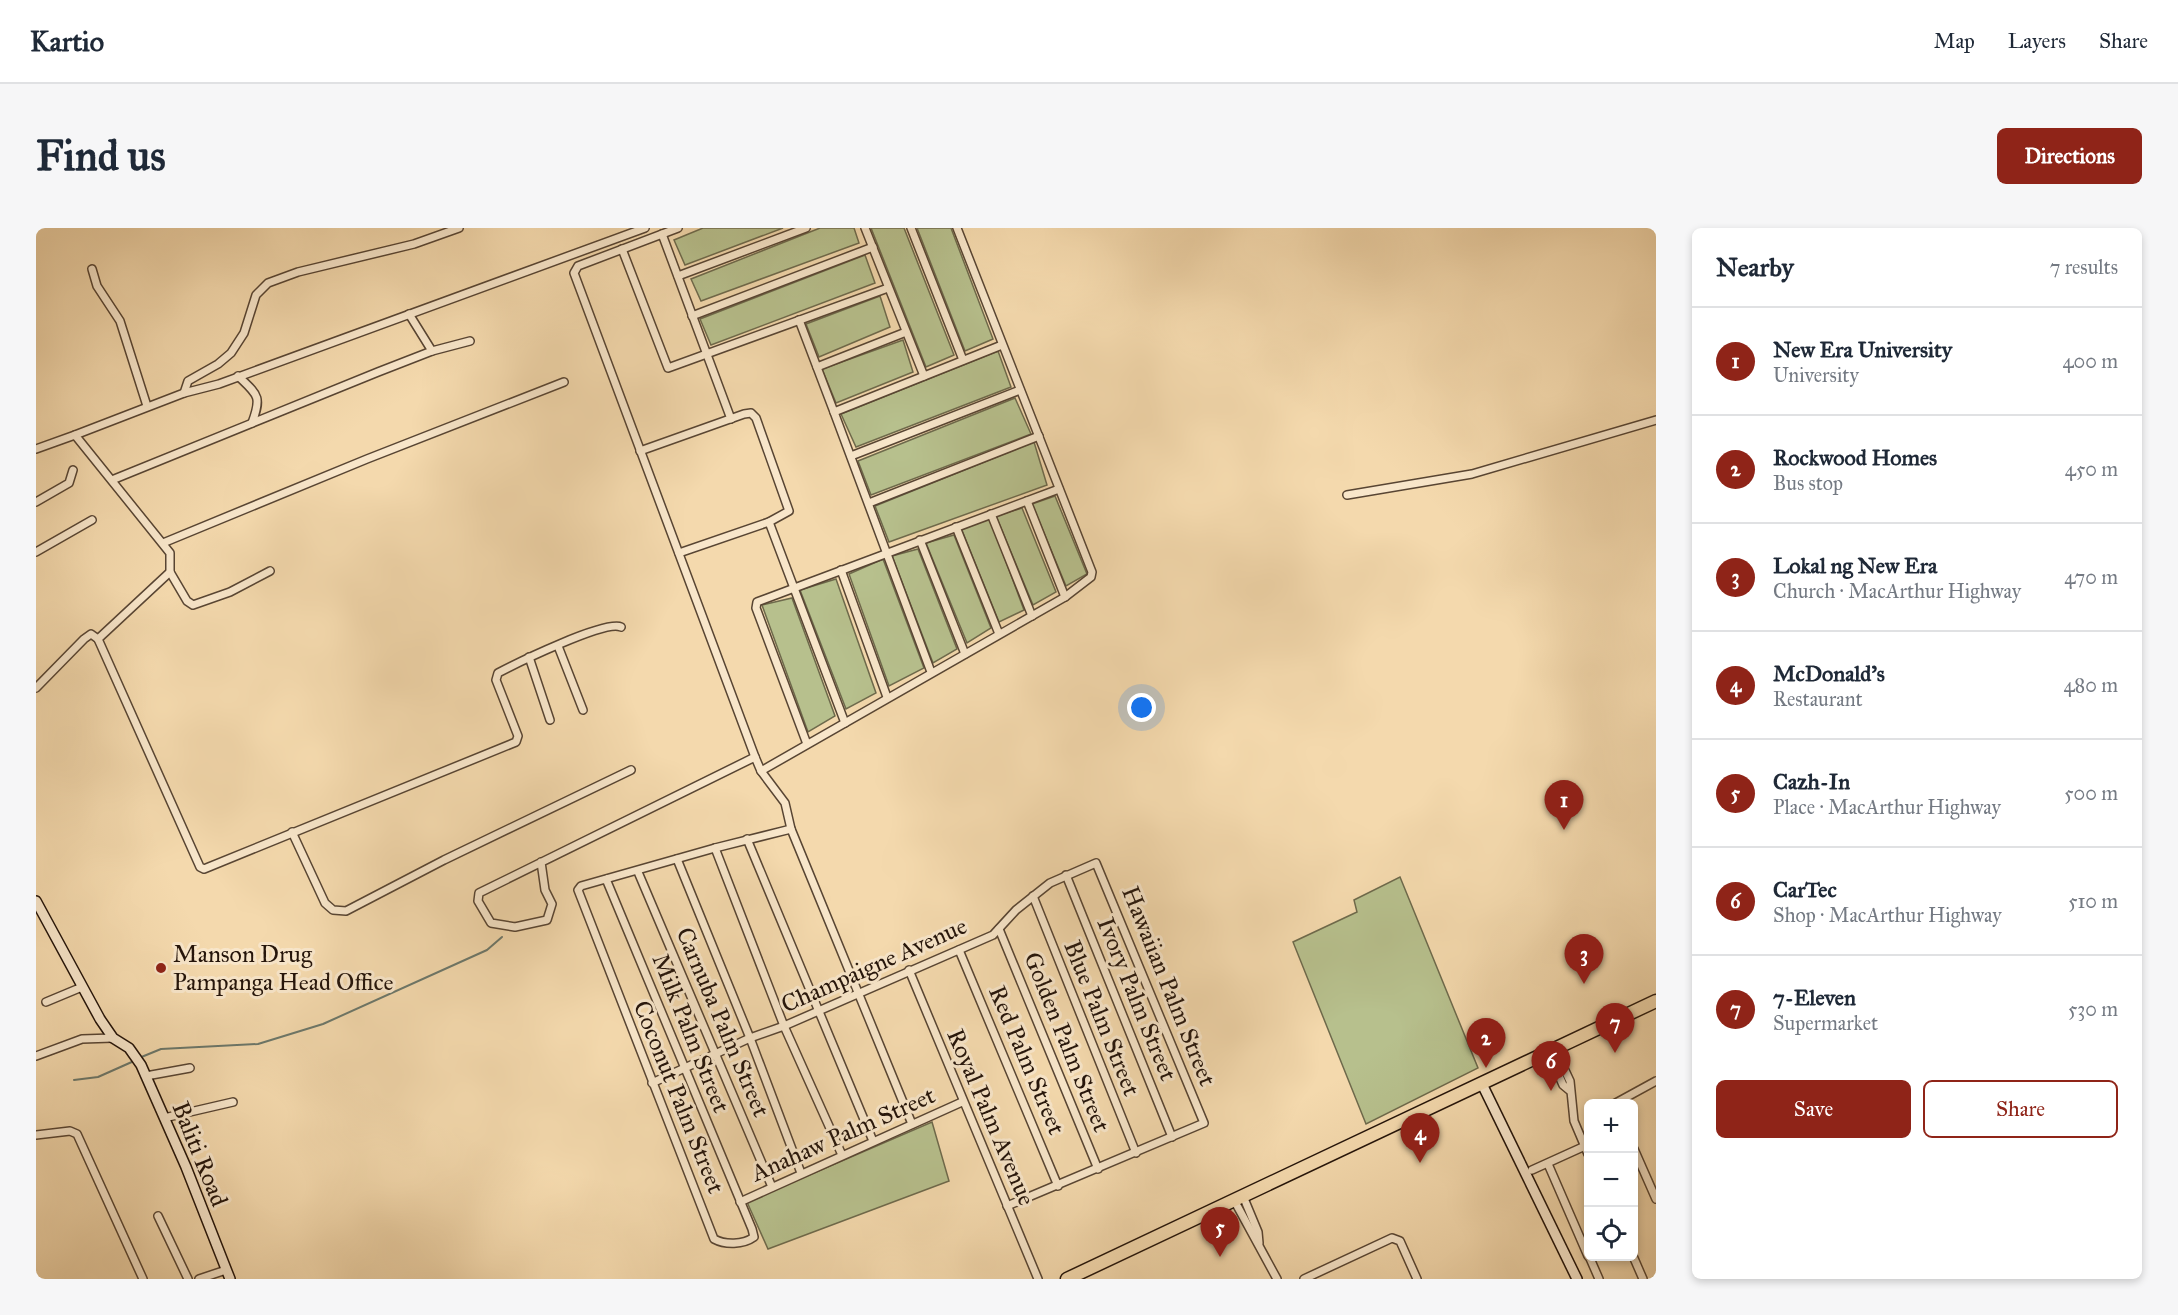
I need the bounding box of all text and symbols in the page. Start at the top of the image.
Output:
text: Kartio [30,24,104,59]
text: Map [1934,28,1975,54]
text: Layers [2008,28,2066,54]
text: Share [2099,28,2148,54]
button: Directions [1997,128,2142,184]
text: Find us [36,130,166,182]
text: Nearby [1716,251,1794,283]
text: 7 results [2050,255,2118,279]
text: New Era University [1773,336,1952,363]
text: 1 [1732,349,1739,373]
text: 400 m [2062,349,2118,373]
text: University [1773,363,1859,387]
text: Rockwood Homes [1773,444,1937,471]
text: 2 [1731,457,1740,481]
text: 450 m [2065,457,2118,481]
text: Bus stop [1773,471,1843,495]
text: Lokal ng New Era [1773,552,1937,579]
text: 3 [1732,565,1740,589]
text: 470 m [2064,565,2118,589]
text: Church · MacArthur Highway [1773,579,2021,603]
text: McDonald's [1773,660,1885,687]
text: 4 [1730,673,1741,697]
text: 480 m [2063,673,2118,697]
text: Restaurant [1773,687,1863,711]
your location [1127,693,1156,722]
text: Cazh-In [1773,768,1850,795]
pin: 1 [1544,780,1583,830]
text: 5 [1731,781,1740,805]
text: 500 m [2064,781,2118,805]
text: Place · MacArthur Highway [1773,795,2001,819]
text: CarTec [1773,876,1837,903]
street label: Hawaiian Palm Street [1115,882,1223,1091]
text: 6 [1730,889,1741,913]
text: 510 m [2068,889,2118,913]
text: Shop · MacArthur Highway [1773,903,2002,927]
street label: Champaigne Avenue [776,911,972,1019]
street label: Ivory Palm Street [1091,913,1184,1086]
street label: Carnuba Palm Street [670,923,777,1122]
pin: 3 [1564,934,1604,984]
street label: Blue Palm Street [1057,936,1147,1101]
place label: Manson Drug Pampanga Head Office [173,939,394,997]
street label: Golden Palm Street [1017,948,1117,1137]
street label: Milk Palm Street [645,949,737,1117]
marker: Manson Drug Pampanga Head Office [154,961,168,975]
street label: Red Palm Street [982,981,1072,1139]
text: 7-Eleven [1773,984,1856,1011]
street label: Coconut Palm Street [627,996,732,1198]
text: 7 [1730,997,1741,1021]
text: 530 m [2068,997,2118,1021]
pin: 7 [1596,1004,1634,1053]
text: Supermarket [1773,1011,1878,1035]
pin: 2 [1466,1018,1506,1068]
street label: Royal Palm Avenue [940,1024,1042,1210]
pin: 6 [1532,1042,1570,1091]
street label: Anahaw Palm Street [745,1080,940,1188]
button: Save [1716,1080,1911,1138]
button: Share [1923,1080,2118,1138]
street label: Baliti Road [165,1097,235,1211]
map controls [1584,1099,1638,1261]
button: + [1584,1099,1638,1153]
pin: 4 [1400,1114,1440,1163]
button: − [1584,1153,1638,1207]
button: locate [1584,1207,1638,1261]
pin: 5 [1200,1208,1240,1257]

